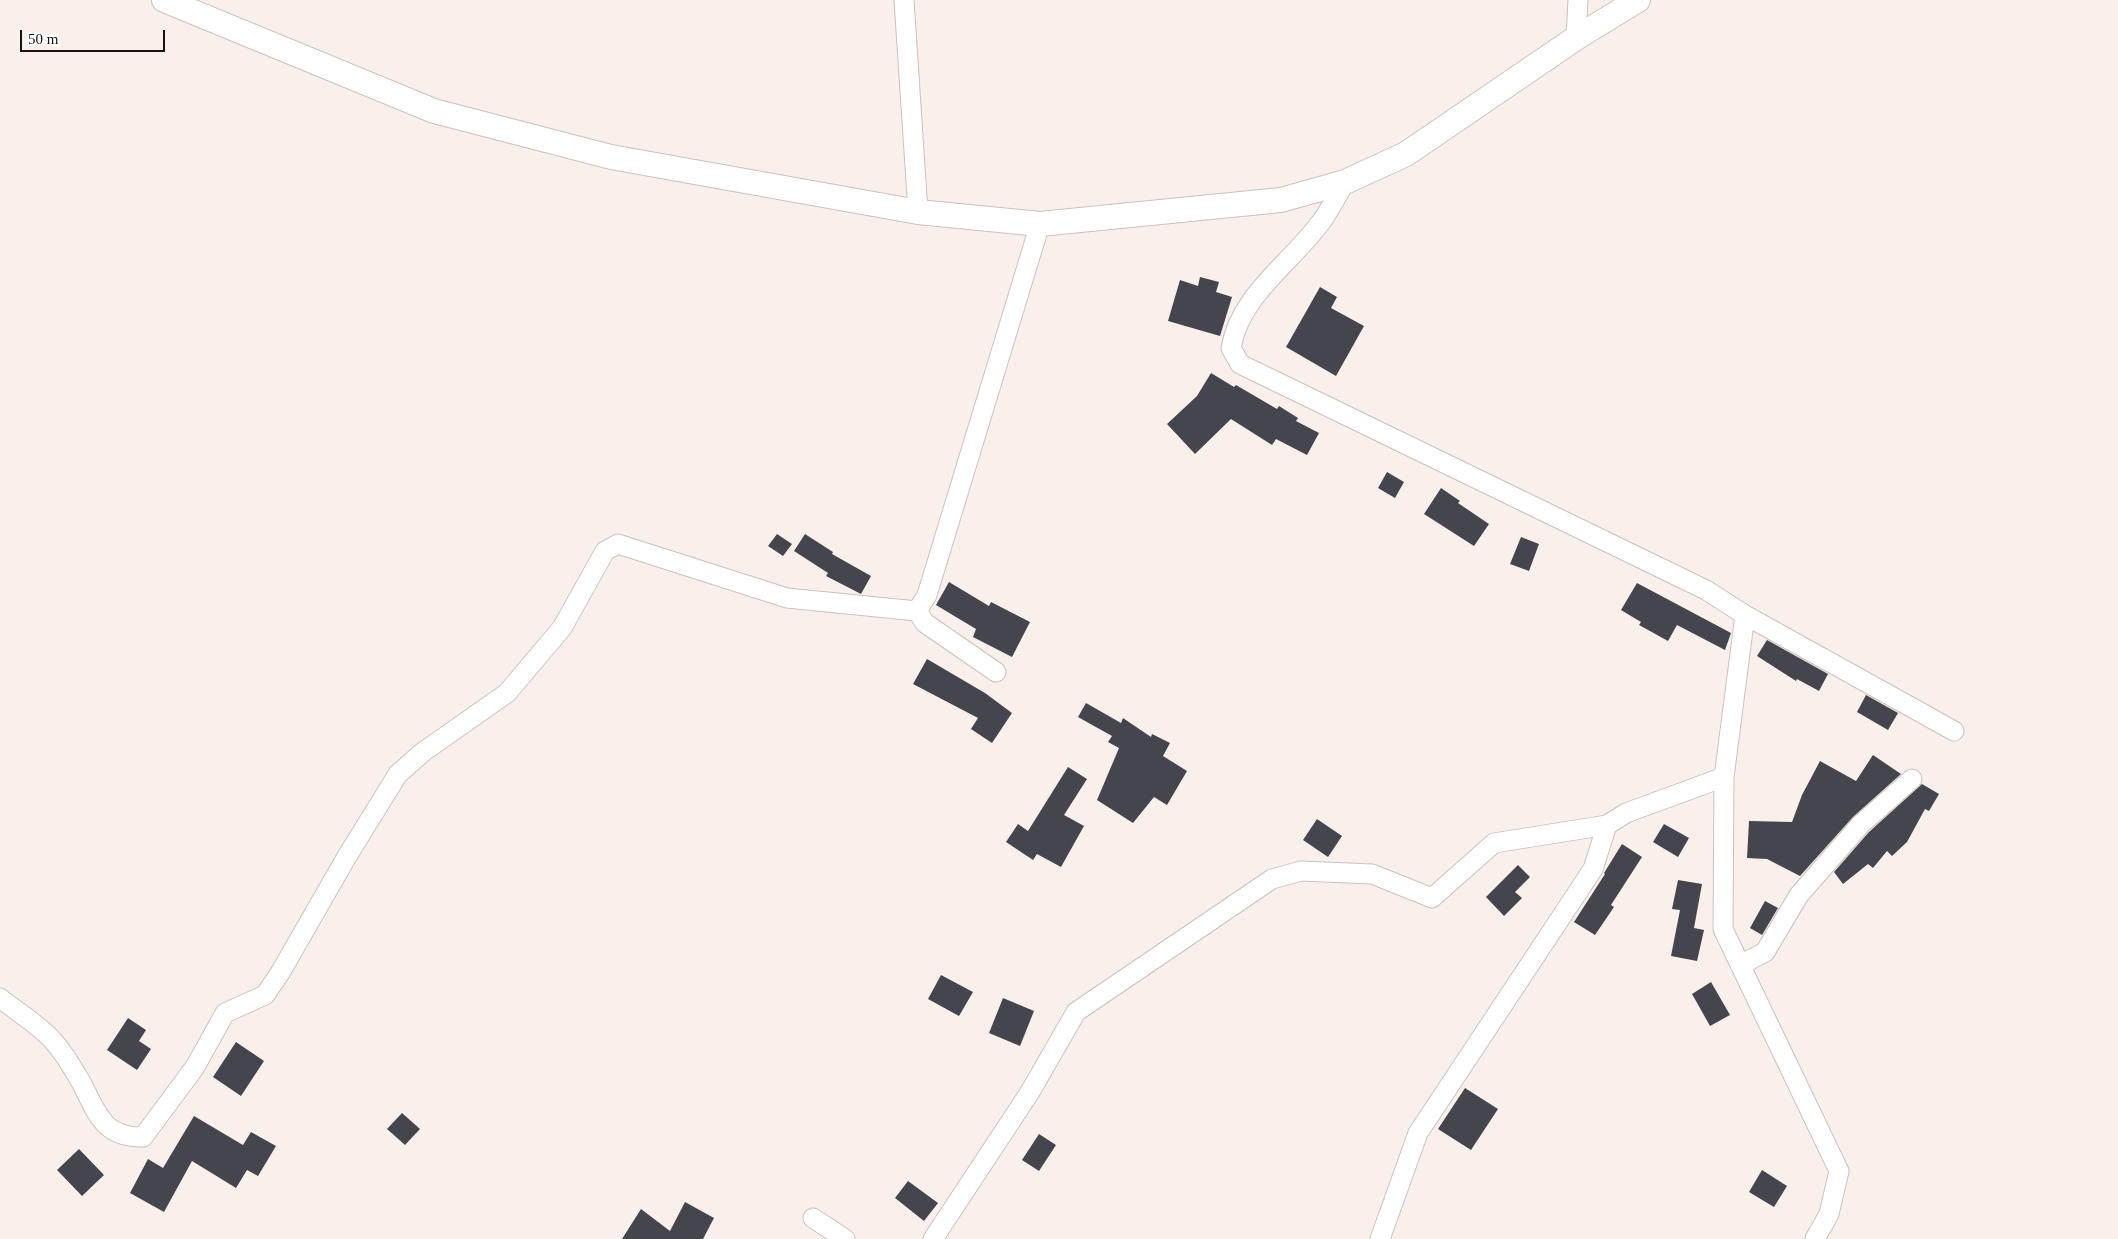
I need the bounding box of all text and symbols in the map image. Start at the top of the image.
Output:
scale bar [22,20,168,52]
text: 50 m [28,31,58,47]

